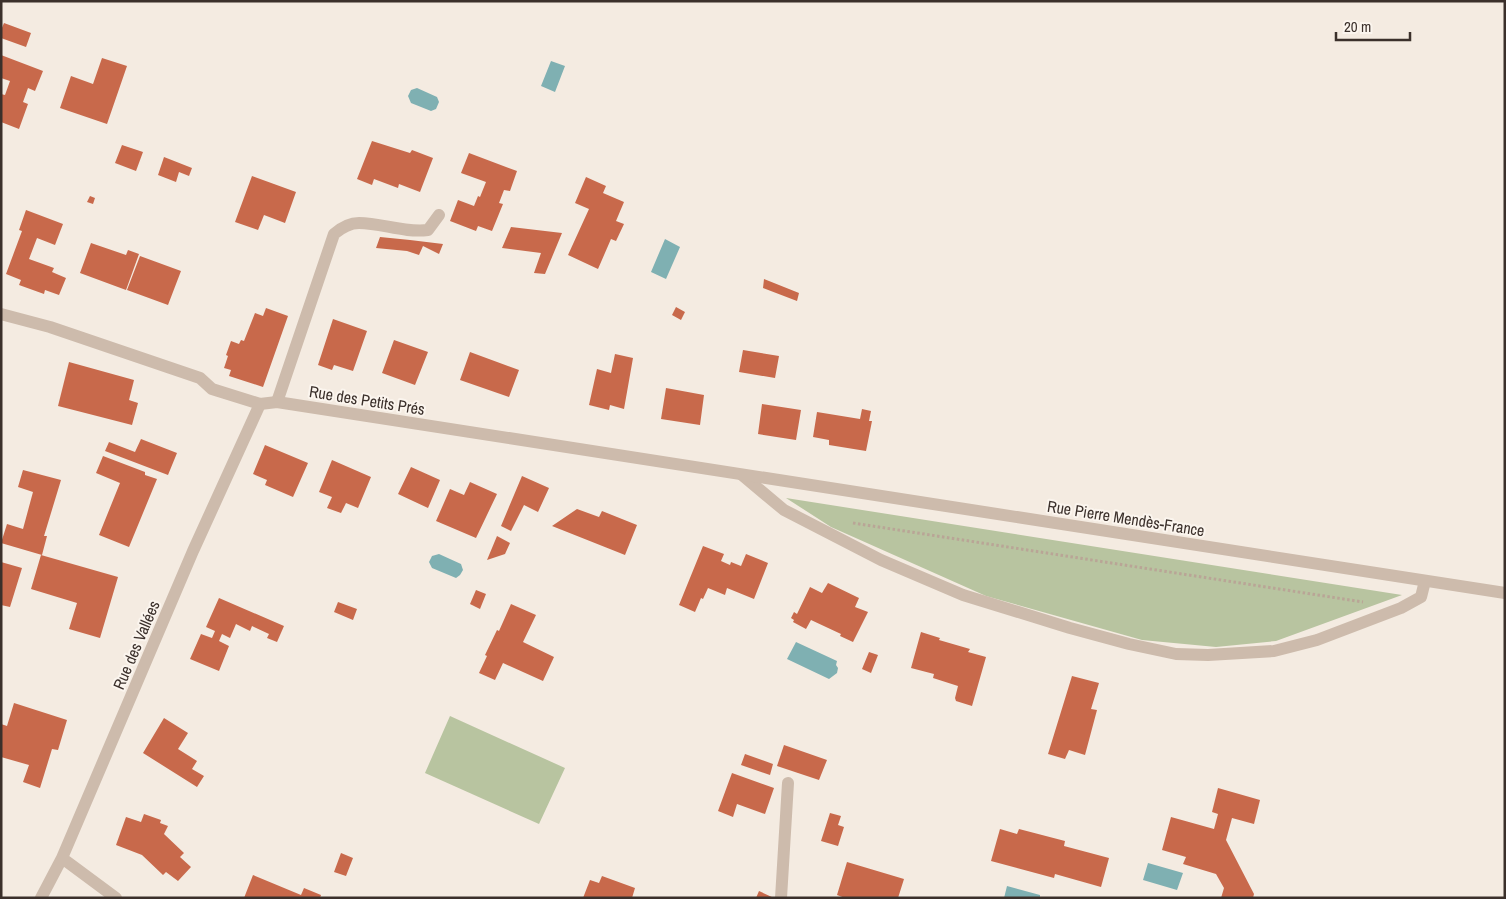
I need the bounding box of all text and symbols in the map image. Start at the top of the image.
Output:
scale bar [1336,10,1410,42]
text: 20 m [1344,16,1371,37]
street label: Rue des Petits Prés [308,380,426,420]
street label: Rue Pierre Mendès-France [1046,495,1206,541]
street label: Rue des Vallées [107,597,165,693]

